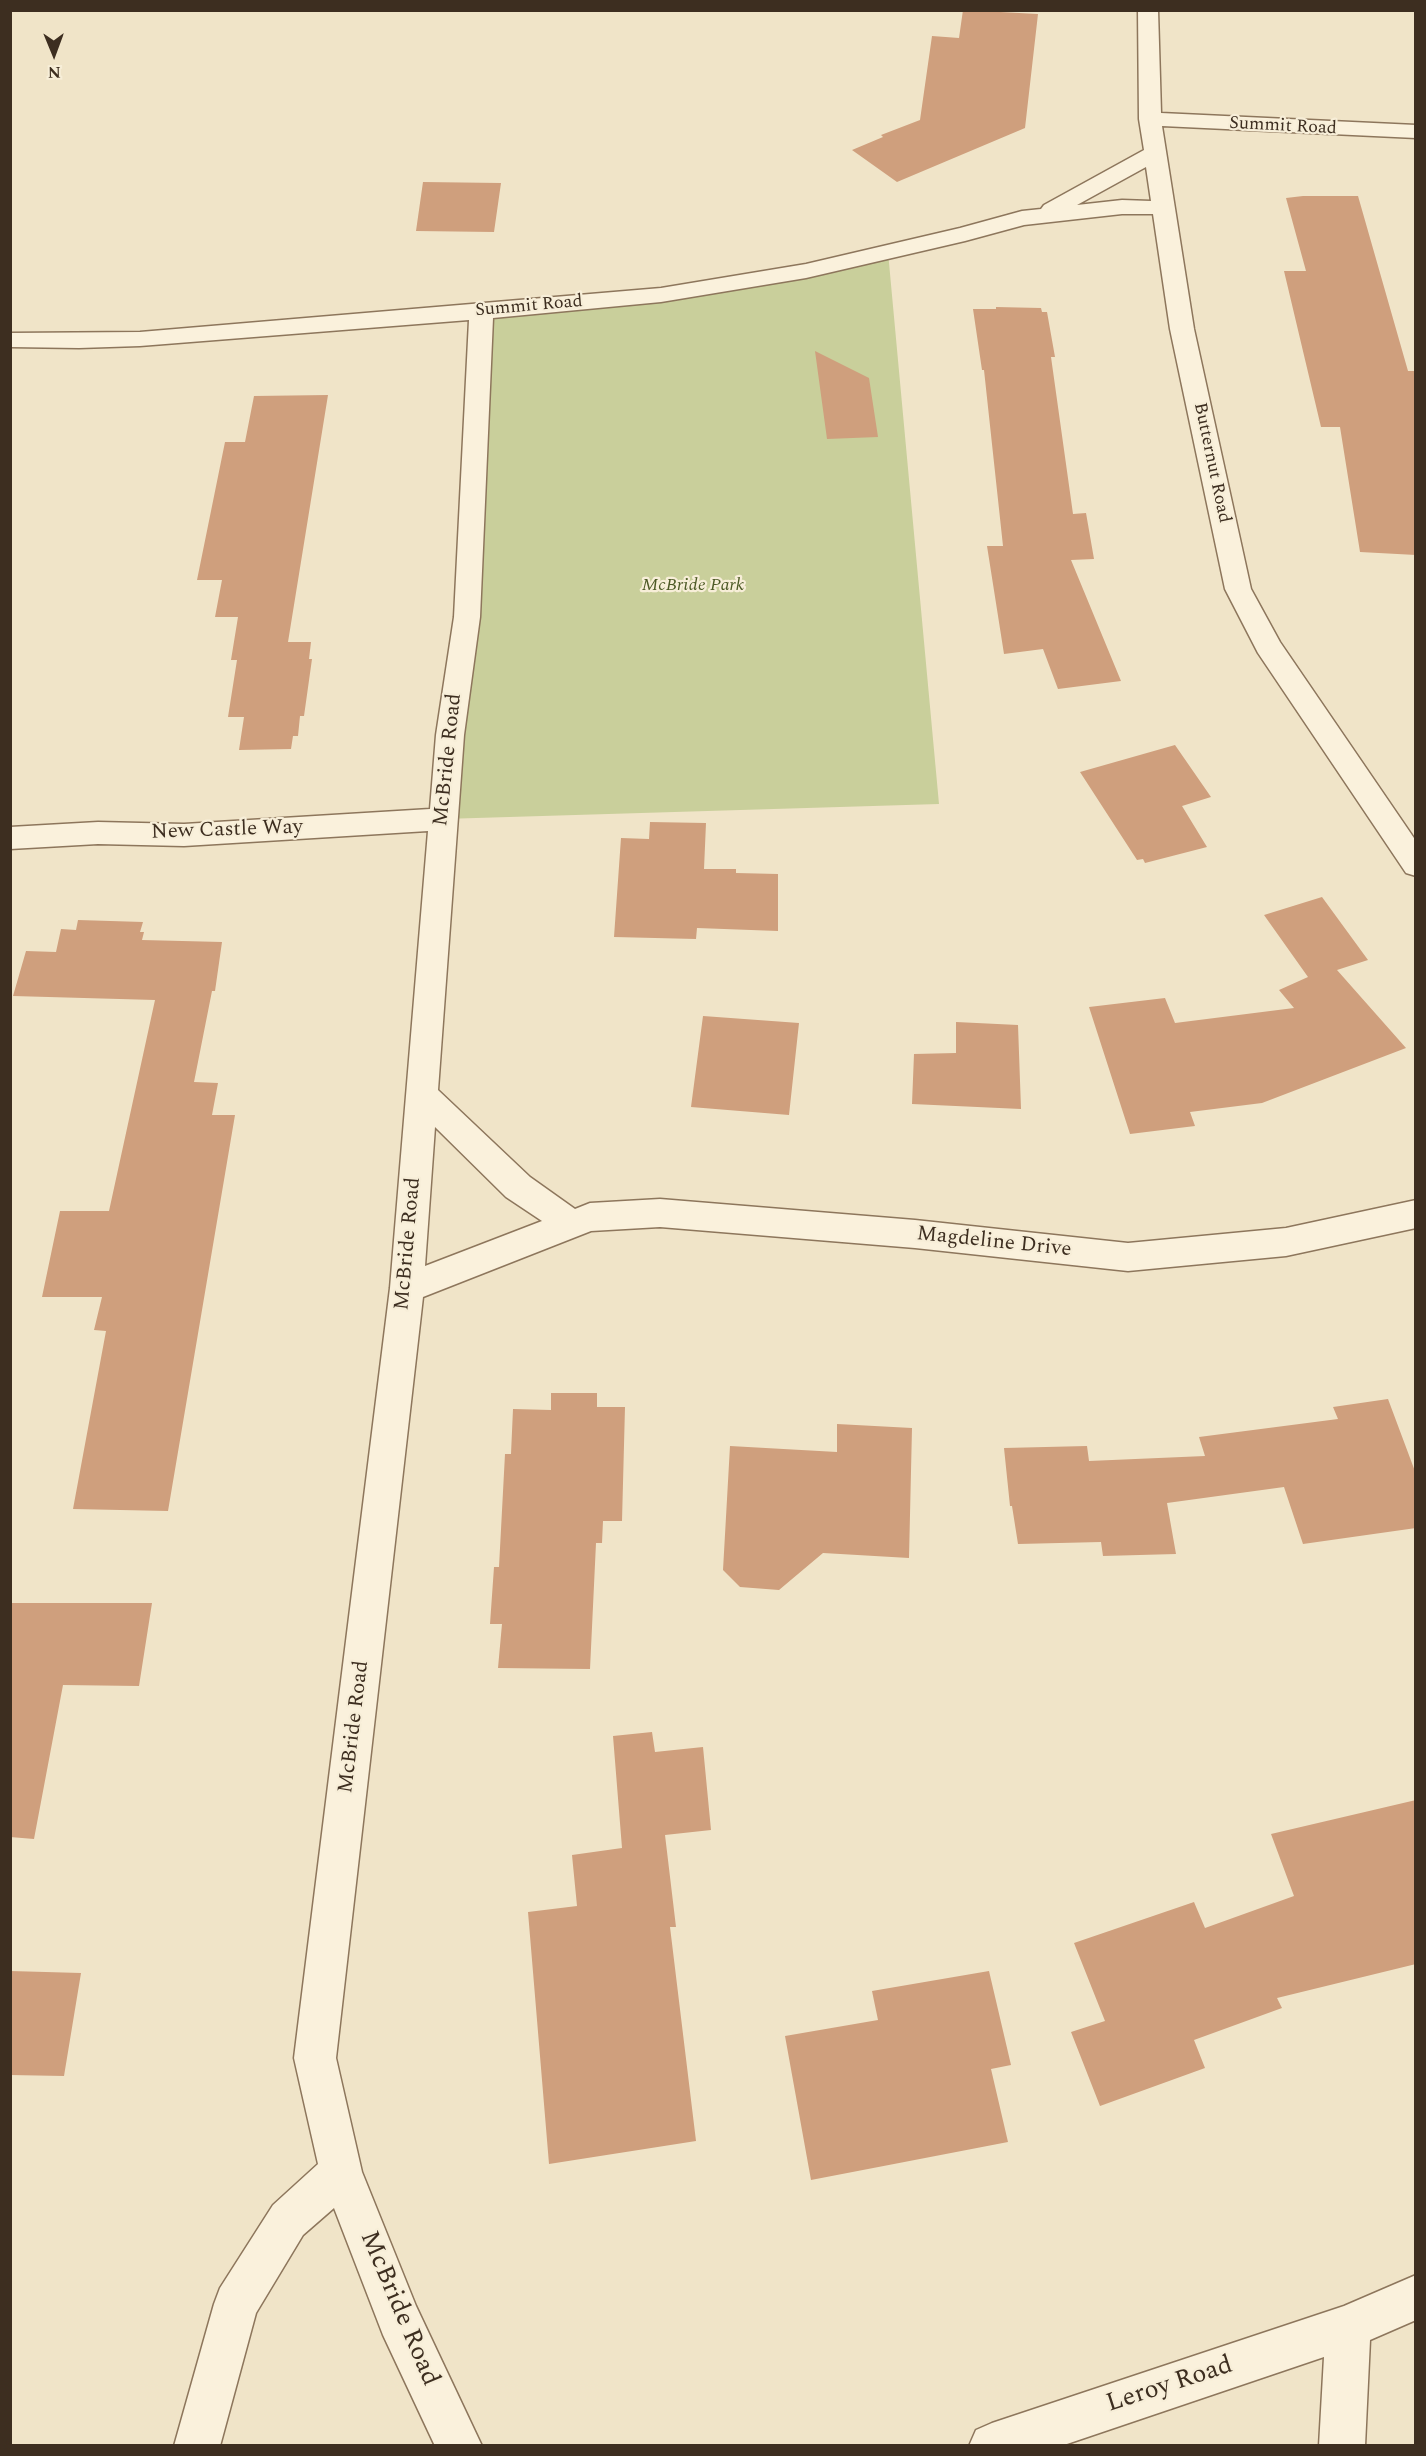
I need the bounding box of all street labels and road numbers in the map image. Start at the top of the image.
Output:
street label: Summit Road [1229,113,1337,141]
street label: Summit Road [474,292,584,322]
street label: Butternut Road [1188,401,1234,525]
street label: McBride Road [429,692,469,828]
street label: New Castle Way [151,816,303,846]
street label: McBride Road [391,1176,427,1312]
street label: Magdeline Drive [915,1222,1073,1264]
street label: McBride Road [334,1659,376,1795]
street label: McBride Road [351,2227,445,2391]
street label: Leroy Road [1103,2351,1237,2421]

